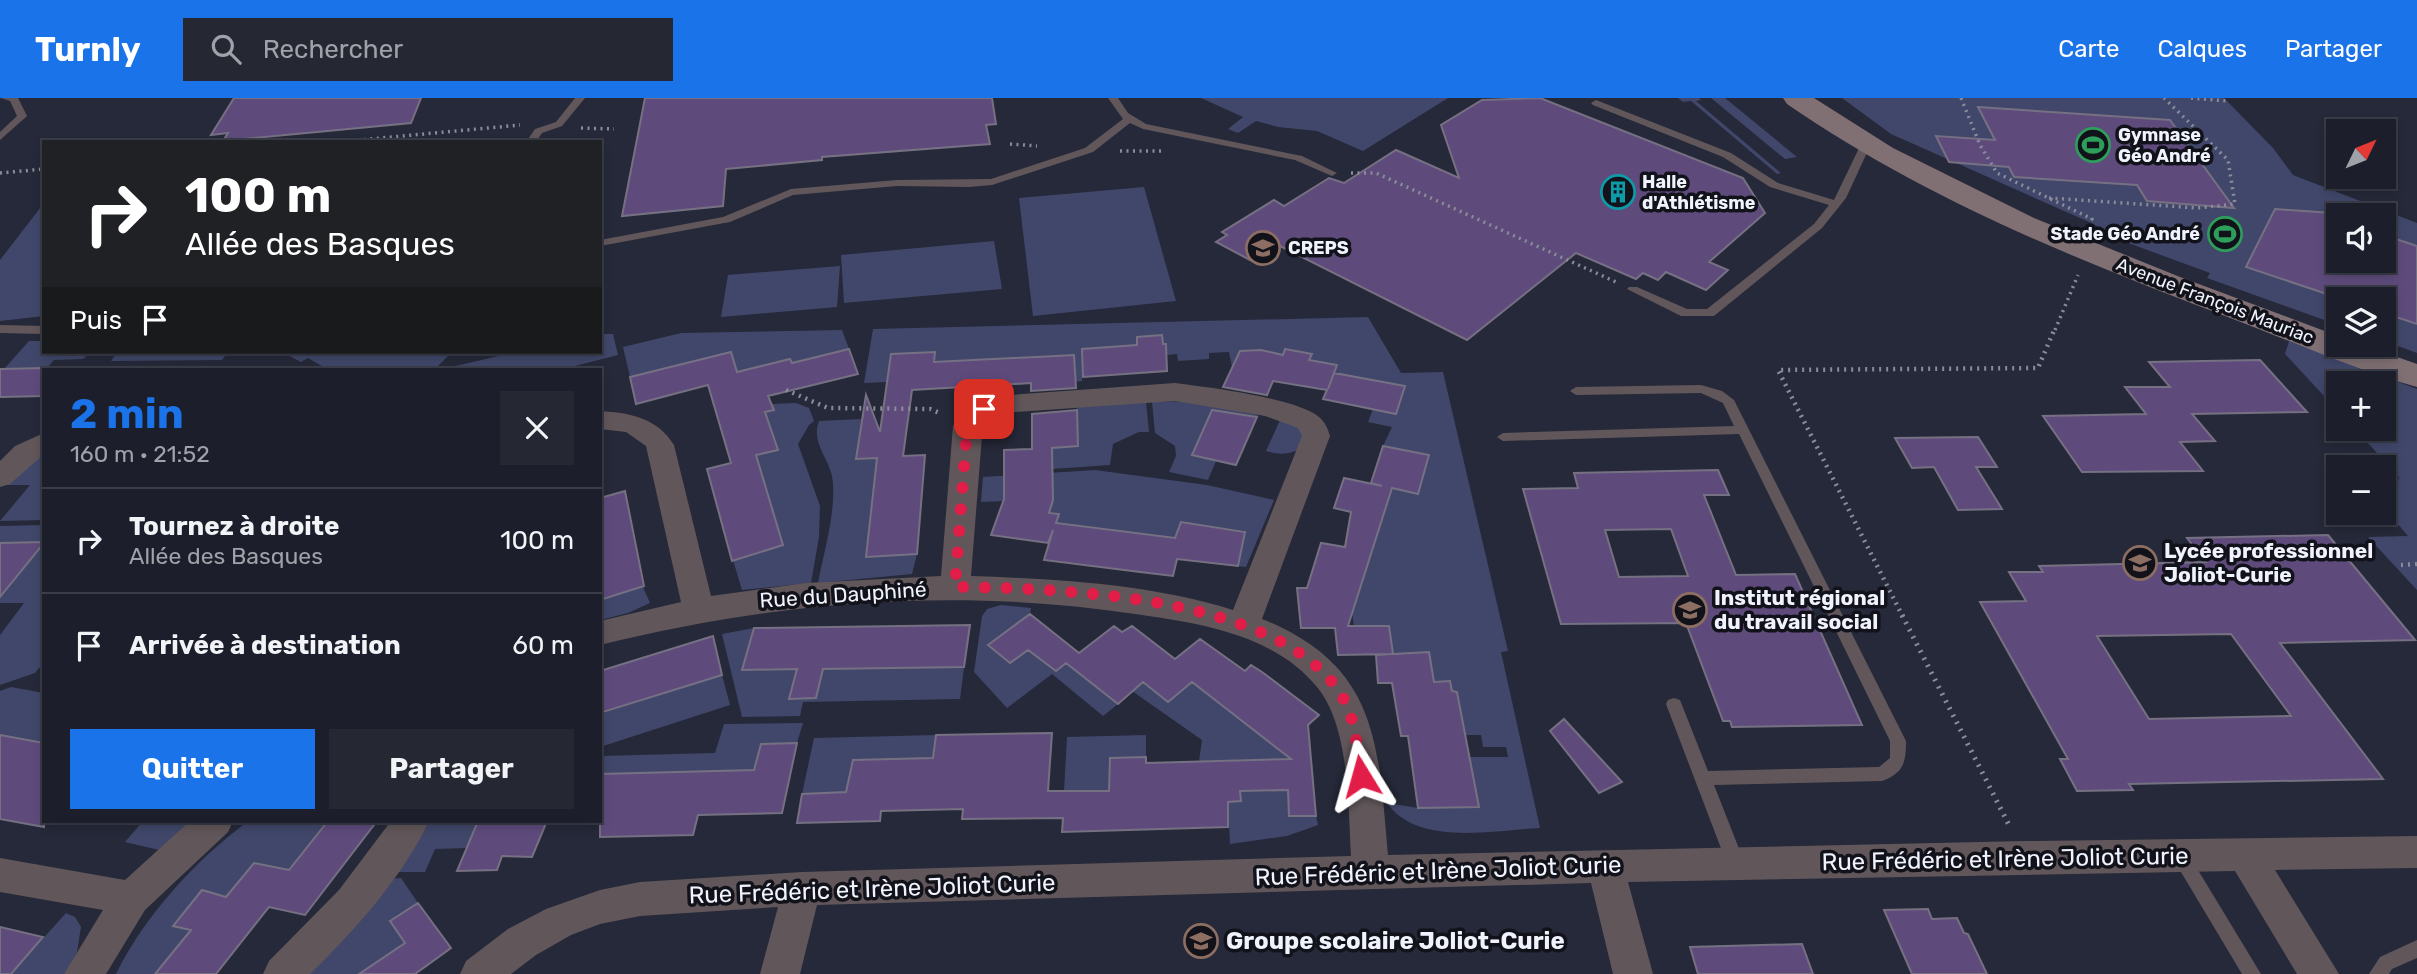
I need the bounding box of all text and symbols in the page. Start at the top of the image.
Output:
search box [183,18,673,81]
text: Turnly [35,30,141,69]
icon: search [207,30,245,68]
text: Rechercher [263,34,403,65]
text: Carte [2058,35,2119,63]
text: Calques [2157,35,2247,63]
text: Partager [2285,35,2382,63]
north arrow [2326,119,2396,189]
map controls [2326,119,2396,525]
place label: Gymnase Géo André [2118,124,2211,167]
sports icon: Gymnase Géo André [2074,126,2112,164]
text: 100 m [185,166,331,224]
icon: right [70,168,161,259]
place label: Halle d'Athlétisme [1642,171,1756,214]
building icon: Halle d'Athlétisme [1599,173,1637,211]
button: sound [2326,203,2396,273]
sports icon: Stade Géo André [2206,215,2244,253]
place label: Stade Géo André [2051,223,2200,245]
text: Allée des Basques [185,225,455,263]
school or university icon: CREPS [1244,229,1282,267]
place label: CREPS [1288,237,1349,259]
street label: Avenue François Mauriac [2113,253,2317,349]
button: layers [2326,287,2396,357]
icon: arrive [136,301,174,339]
text: Puis [70,305,122,336]
button: + [2326,371,2396,441]
pin [954,379,1014,439]
text: 2 min [70,389,184,439]
icon: arrive [965,390,1003,428]
button: close [500,391,574,465]
text: 160 m · 21:52 [70,440,210,468]
button: − [2326,455,2396,525]
text: Tournez à droite [129,511,339,542]
icon: right [70,522,108,560]
text: 100 m [500,525,574,556]
place label: Lycée professionnel Joliot-Curie [2164,538,2373,587]
text: Allée des Basques [129,542,323,570]
school or university icon: Lycée professionnel Joliot-Curie [2121,544,2159,582]
street label: Rue du Dauphiné [759,576,927,613]
place label: Institut régional du travail social [1714,585,1885,634]
school or university icon: Institut régional du travail social [1671,591,1709,629]
icon: arrive [70,627,108,665]
text: Arrivée à destination [129,630,401,661]
text: 60 m [512,630,574,661]
button: Quitter [70,729,315,809]
button: Partager [329,729,574,809]
position arrow [1324,739,1398,813]
street label: Rue Frédéric et Irène Joliot Curie [1821,842,2189,876]
street label: Rue Frédéric et Irène Joliot Curie [1254,851,1622,891]
street label: Rue Frédéric et Irène Joliot Curie [688,869,1056,909]
school or university icon: Groupe scolaire Joliot-Curie [1182,922,1220,960]
place label: Groupe scolaire Joliot-Curie [1226,927,1565,955]

